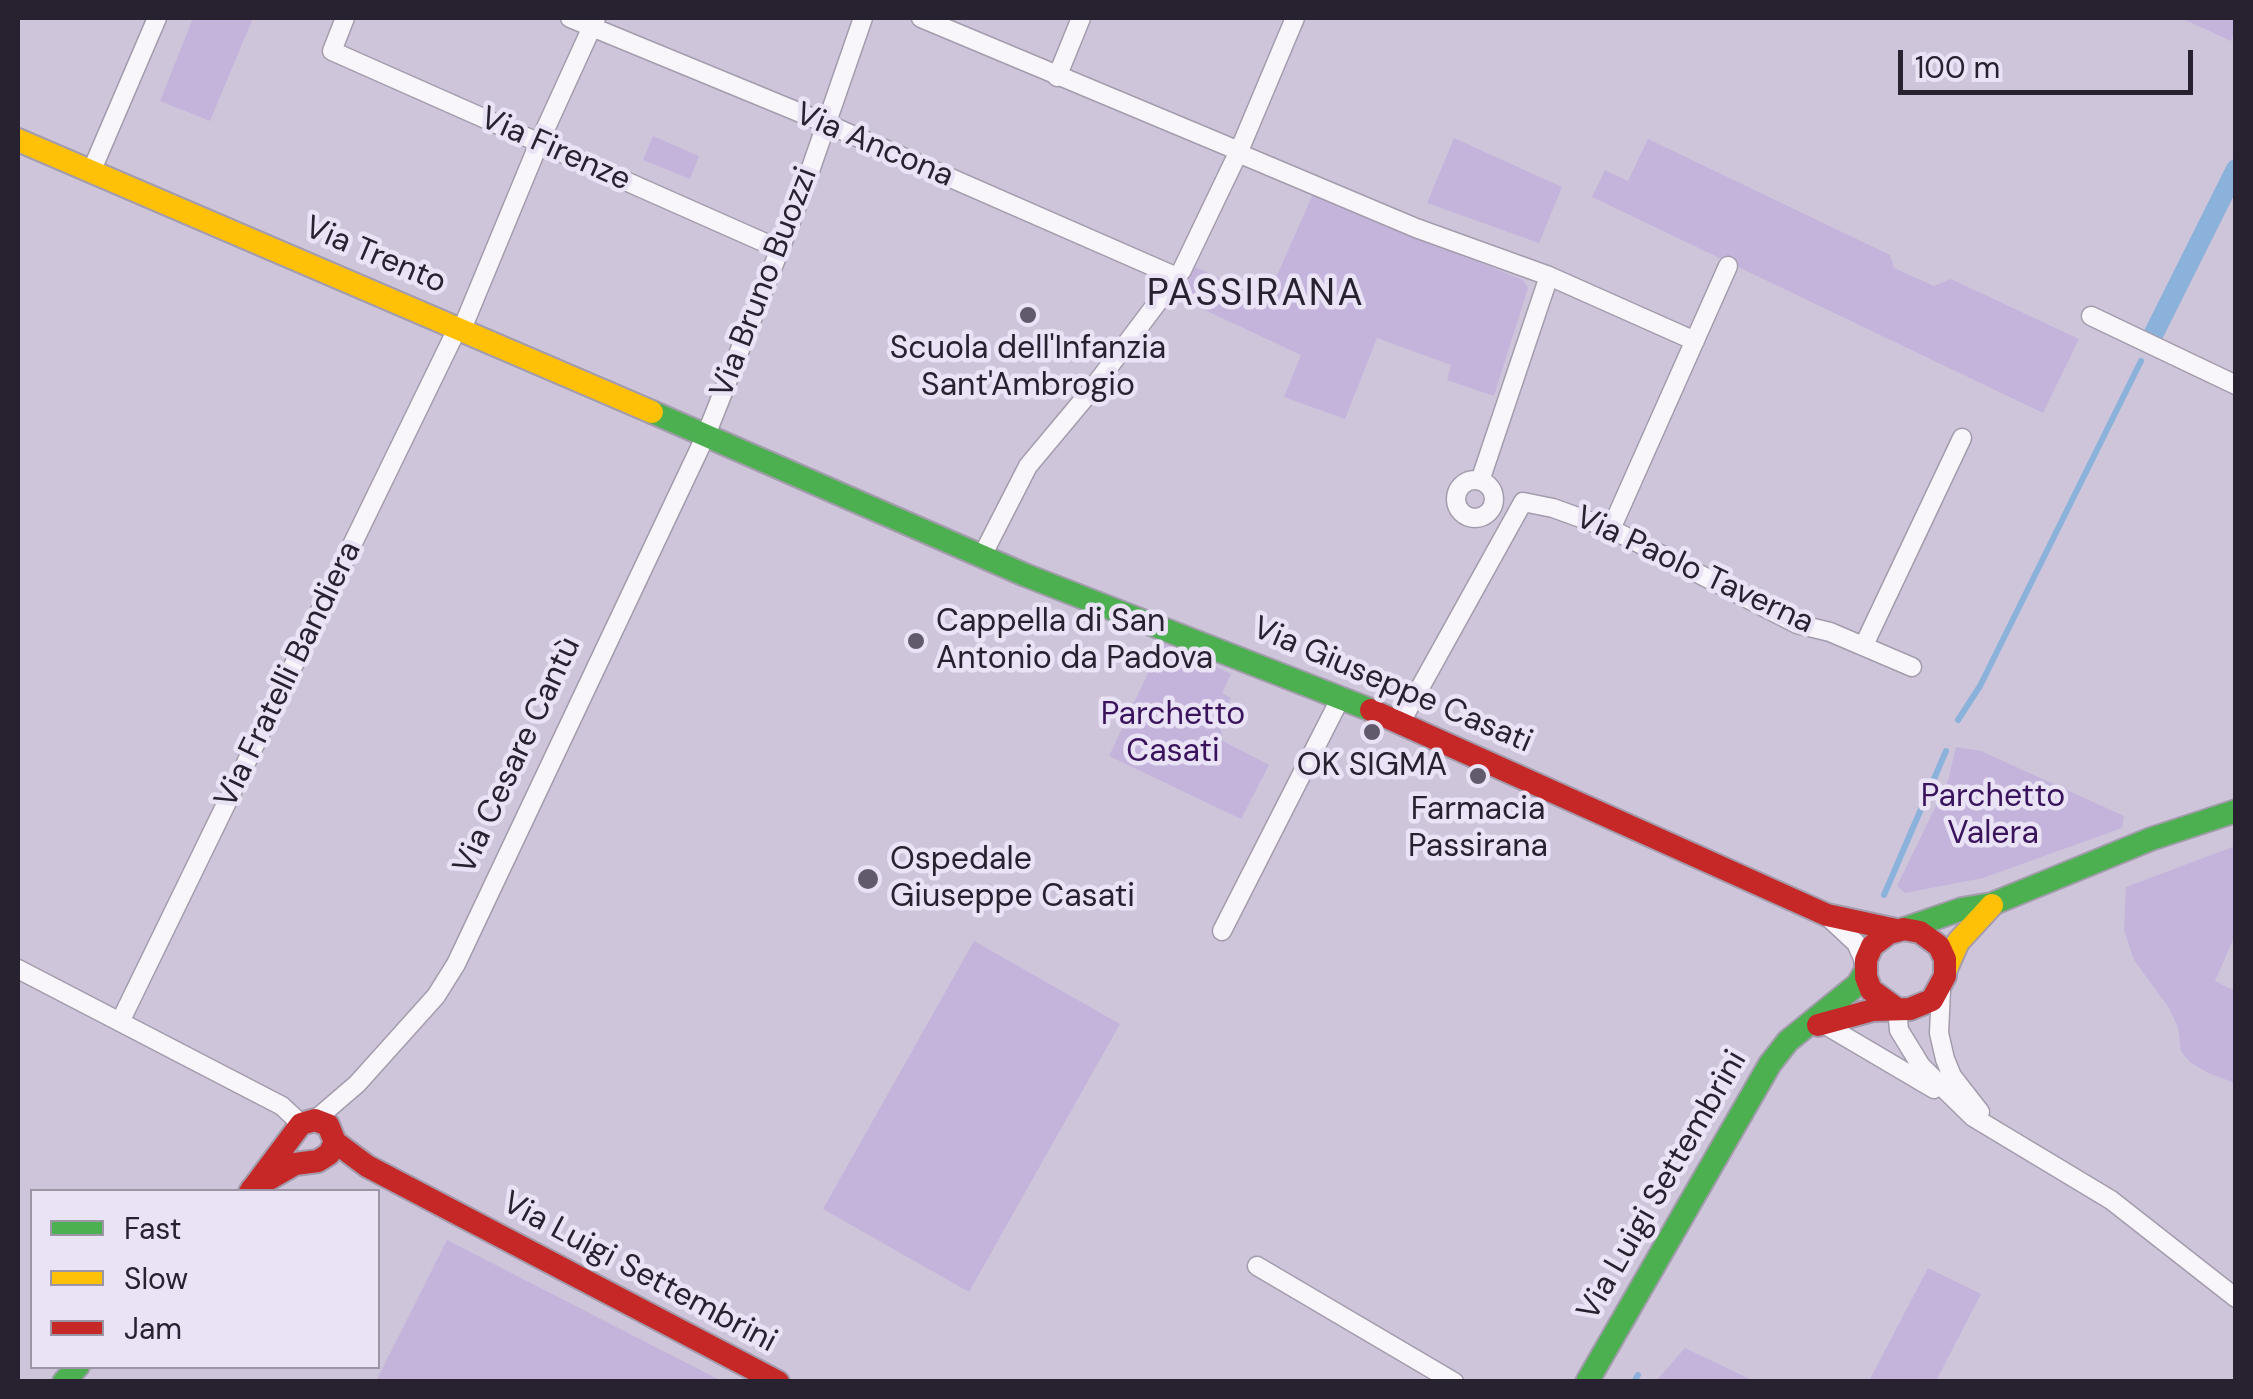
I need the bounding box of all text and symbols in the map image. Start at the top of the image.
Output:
scale bar [1903,30,2198,92]
text: 100 m [1915,48,2000,87]
street label: Via Ancona [789,96,959,196]
street label: Via Firenze [474,100,636,200]
street label: Via Bruno Buozzi [703,162,827,404]
street label: Via Trento [298,209,452,303]
district label: PASSIRANA [1147,272,1365,318]
marker: Scuola dell'Infanzia Sant'Ambrogio [1017,304,1039,326]
place label: Scuola dell'Infanzia Sant'Ambrogio [890,331,1166,406]
street label: Via Paolo Taverna [1569,499,1819,643]
street label: Via Fratelli Bandiera [208,535,370,815]
place label: Cappella di San Antonio da Padova [936,604,1213,679]
street label: Via Giuseppe Casati [1246,610,1538,762]
marker: Cappella di San Antonio da Padova [905,630,927,652]
street label: Via Cesare Cantù [446,631,590,881]
park label: Parchetto Casati [1101,697,1245,772]
marker: OK SIGMA [1361,721,1383,743]
place label: OK SIGMA [1297,748,1447,786]
marker: Farmacia Passirana [1467,765,1489,787]
park label: Parchetto Valera [1921,779,2065,854]
place label: Farmacia Passirana [1408,792,1548,867]
place label: Ospedale Giuseppe Casati [890,842,1135,917]
marker: Ospedale Giuseppe Casati [855,866,881,892]
street label: Via Luigi Settembrini [1570,1044,1756,1328]
street label: Via Luigi Settembrini [495,1184,783,1362]
legend [30,1189,380,1369]
text: Fast [124,1209,182,1248]
text: Slow [124,1259,188,1298]
text: Jam [124,1309,182,1348]

